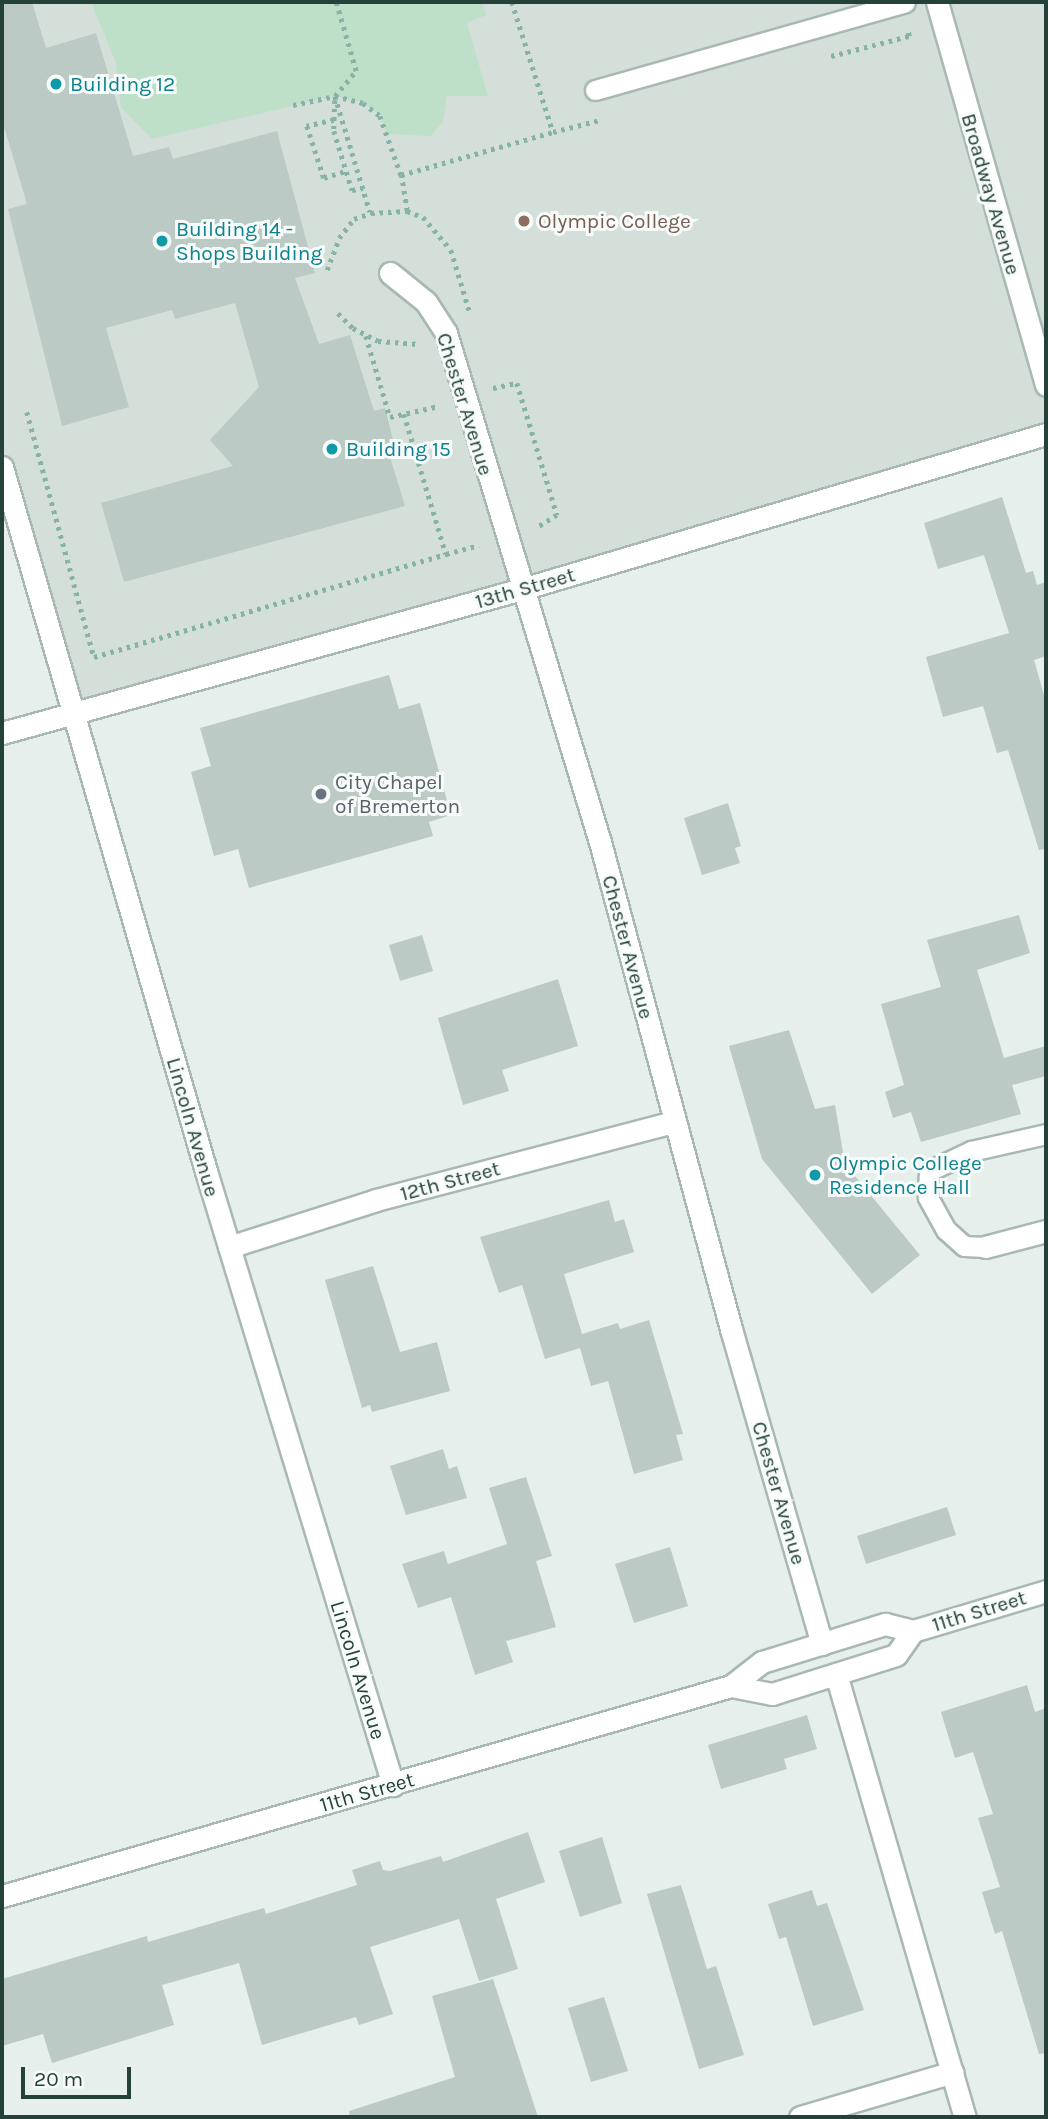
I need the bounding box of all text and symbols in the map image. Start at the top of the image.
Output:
place label: Building 12 [70,71,175,97]
marker: Building 12 [48,76,64,92]
street label: Broadway Avenue [956,110,1026,278]
place label: Olympic College [538,208,691,234]
marker: Olympic College [516,213,532,229]
place label: Building 14 - Shops Building [176,216,322,266]
marker: Building 14 - Shops Building [154,233,170,249]
street label: Chester Avenue [431,330,499,478]
place label: Building 15 [346,436,451,462]
marker: Building 15 [324,441,340,457]
street label: 13th Street [472,562,578,614]
place label: City Chapel of Bremerton [335,769,460,819]
marker: City Chapel of Bremerton [313,786,329,802]
street label: Chester Avenue [597,872,659,1022]
street label: Lincoln Avenue [161,1054,225,1200]
place label: Olympic College Residence Hall [829,1150,982,1200]
street label: 12th Street [397,1156,503,1206]
marker: Olympic College Residence Hall [807,1167,823,1183]
street label: Chester Avenue [747,1419,811,1567]
street label: 11th Street [929,1585,1029,1637]
street label: Lincoln Avenue [325,1598,391,1742]
street label: 11th Street [317,1767,417,1817]
scale bar [24,2052,135,2096]
text: 20 m [34,2067,83,2091]

